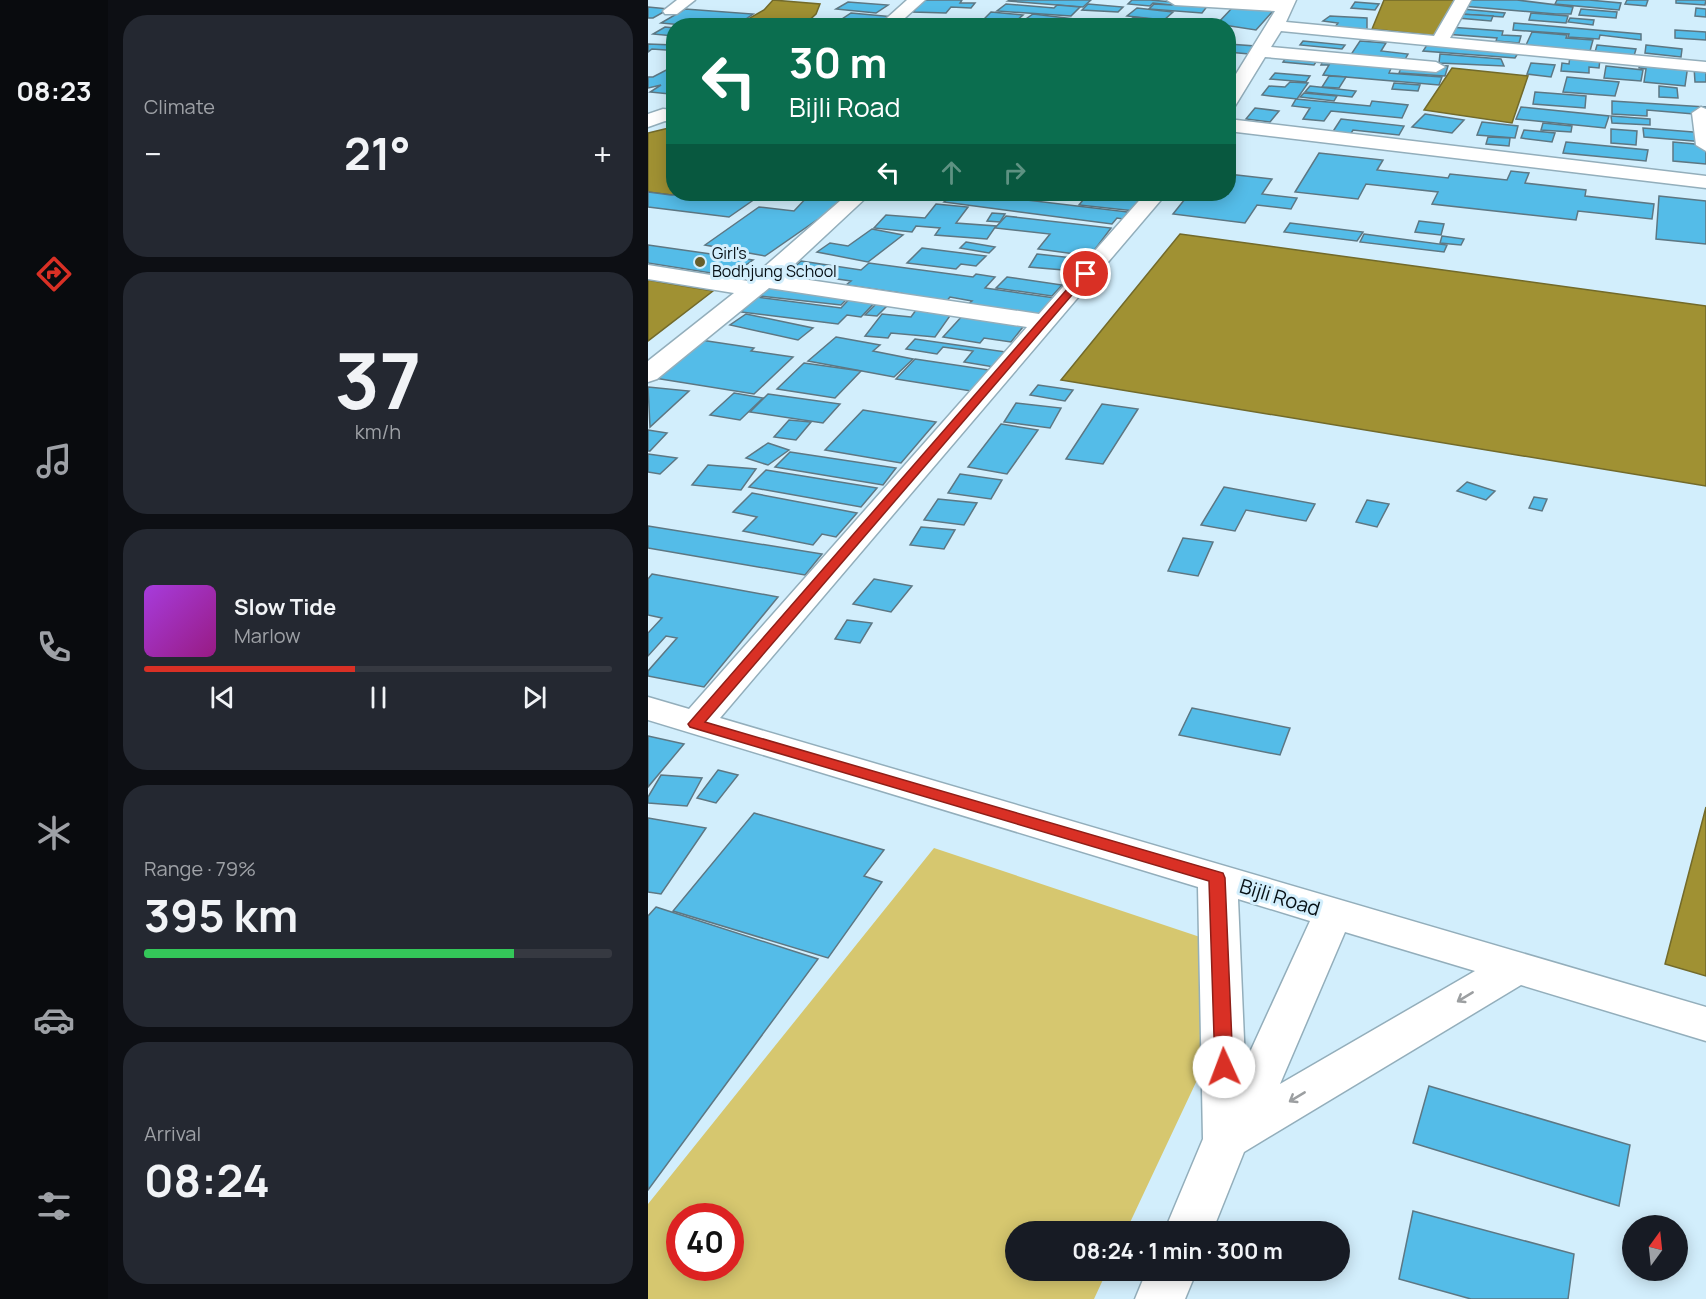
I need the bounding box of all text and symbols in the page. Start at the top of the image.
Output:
text: 30 m [789,33,887,91]
icon: left [690,42,768,120]
text: 08:23 [16,72,92,109]
text: Bijli Road [789,88,901,125]
text: Climate [144,93,215,120]
text: 21° [344,122,411,184]
text: − [144,131,162,176]
text: + [593,131,612,176]
icon: left [872,156,905,189]
icon: ahead [935,156,968,189]
icon: right [998,156,1031,189]
place label: Girl's Bodhjung School [712,242,837,282]
pin [1060,248,1111,299]
icon: directions [33,253,75,295]
marker: Girl's Bodhjung School [693,255,707,269]
icon: arrive [1069,257,1102,290]
text: 37 [335,326,421,432]
text: km/h [355,418,401,445]
icon: music [33,440,75,482]
text: Slow Tide [234,592,336,622]
text: Marlow [234,622,301,649]
icon: phone [33,626,75,668]
icon: previous [206,681,239,714]
icon: pause [362,681,395,714]
icon: next [518,681,551,714]
icon: climate [33,812,75,854]
text: Range · 79% [144,855,256,882]
street label: Bijli Road [1237,872,1323,922]
text: 395 km [144,884,298,946]
one-way arrow [1457,992,1474,1004]
icon: car [33,999,75,1041]
position arrow [1192,1035,1256,1099]
one-way arrow [1289,1091,1306,1103]
text: Arrival [144,1120,201,1147]
text: 08:24 [144,1149,270,1211]
icon: filters [33,1185,75,1227]
speed limit sign: 40 [666,1203,744,1281]
north arrow [1622,1215,1688,1281]
map controls [1622,1215,1688,1281]
text: 08:24 · 1 min · 300 m [1072,1236,1283,1266]

